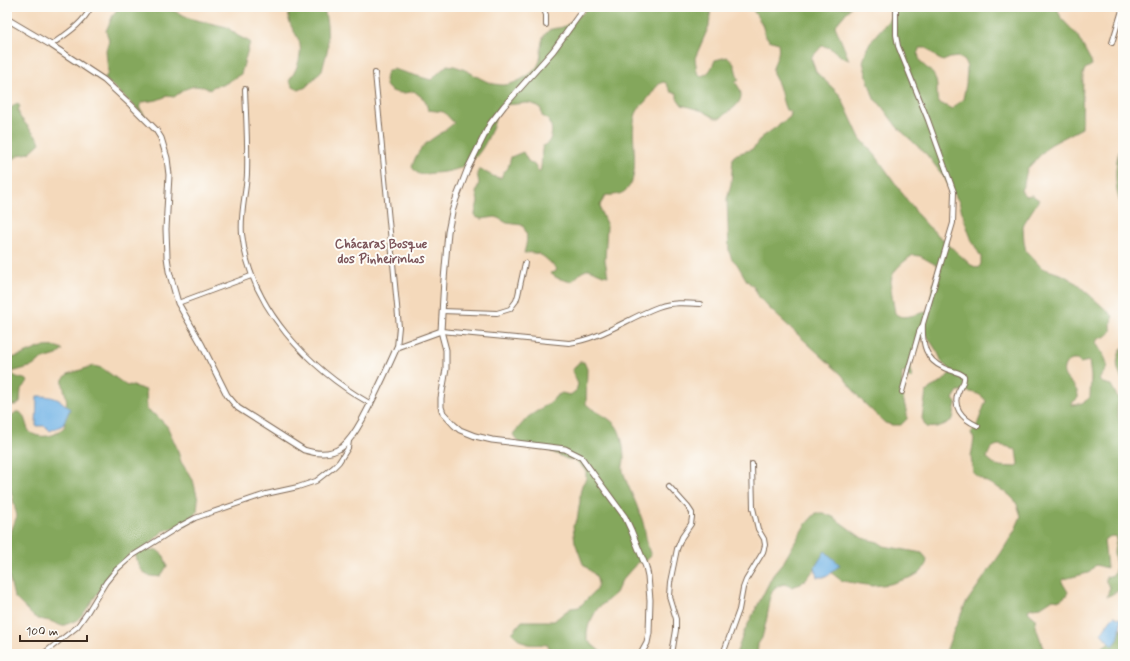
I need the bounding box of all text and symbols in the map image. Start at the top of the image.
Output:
district label: Chácaras Bosque dos Pinheirinhos [335,236,427,268]
scale bar [20,617,87,643]
text: 100 m [26,624,58,640]

